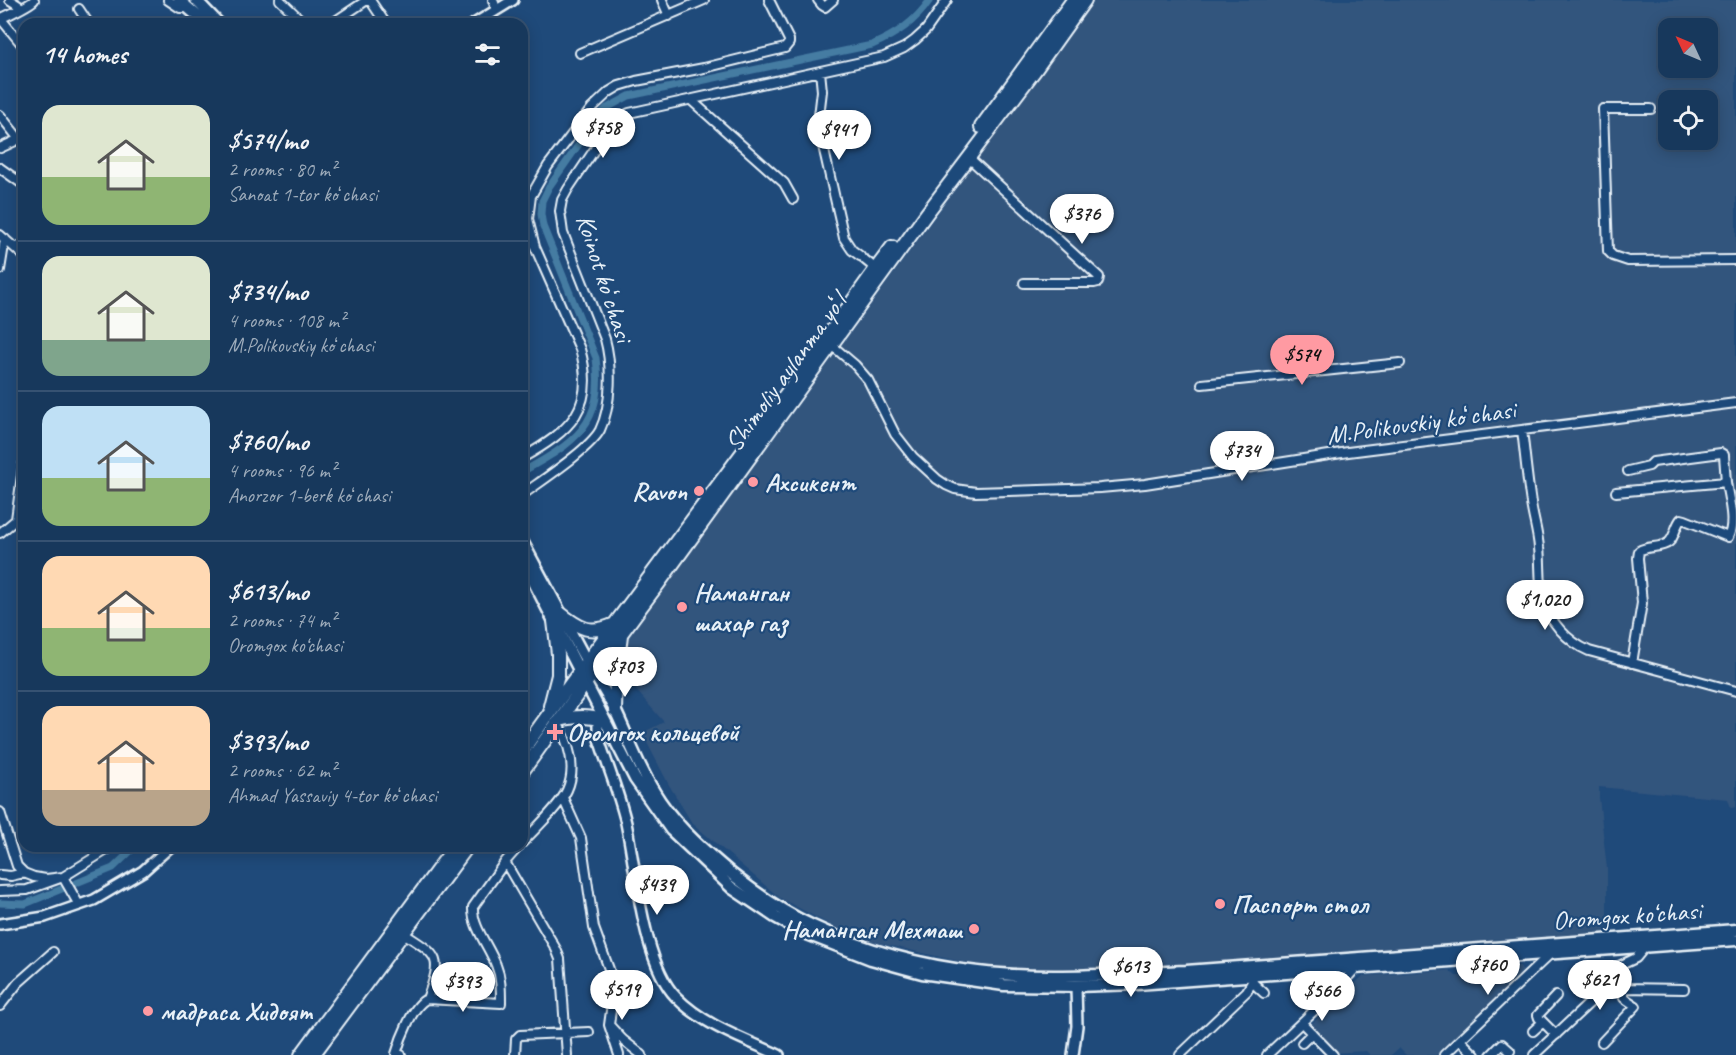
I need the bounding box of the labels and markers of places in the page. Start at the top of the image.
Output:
pin: $758 [567,108,639,159]
pin: $941 [803,110,875,161]
pin: $376 [1046,194,1118,245]
pin: $574 [1266,335,1338,386]
pin: $734 [1206,431,1278,482]
place label: Ахсикент [765,466,858,499]
place label: Ravon [632,475,688,508]
marker: Ахсикент [746,475,760,489]
marker: Ravon [692,484,706,498]
place label: Наманган шахар газ [694,576,791,639]
pin: $1,020 [1496,580,1594,631]
marker: Наманган шахар газ [675,600,689,614]
pin: $703 [589,647,661,698]
place label: Оромгох кольцевой [567,716,741,749]
marker: Оромгох кольцевой [548,725,562,739]
pin: $439 [621,865,693,916]
place label: Паспорт стол [1232,888,1370,921]
marker: Паспорт стол [1213,897,1227,911]
place label: Наманган Мехмаш [782,913,964,946]
marker: Наманган Мехмаш [967,922,981,936]
pin: $760 [1452,945,1524,996]
pin: $613 [1095,947,1167,998]
pin: $621 [1564,960,1636,1011]
pin: $393 [427,962,499,1013]
pin: $519 [586,970,658,1021]
pin: $566 [1286,971,1358,1022]
place label: мадраса Хидоят [160,995,314,1028]
marker: мадраса Хидоят [141,1004,155,1018]

